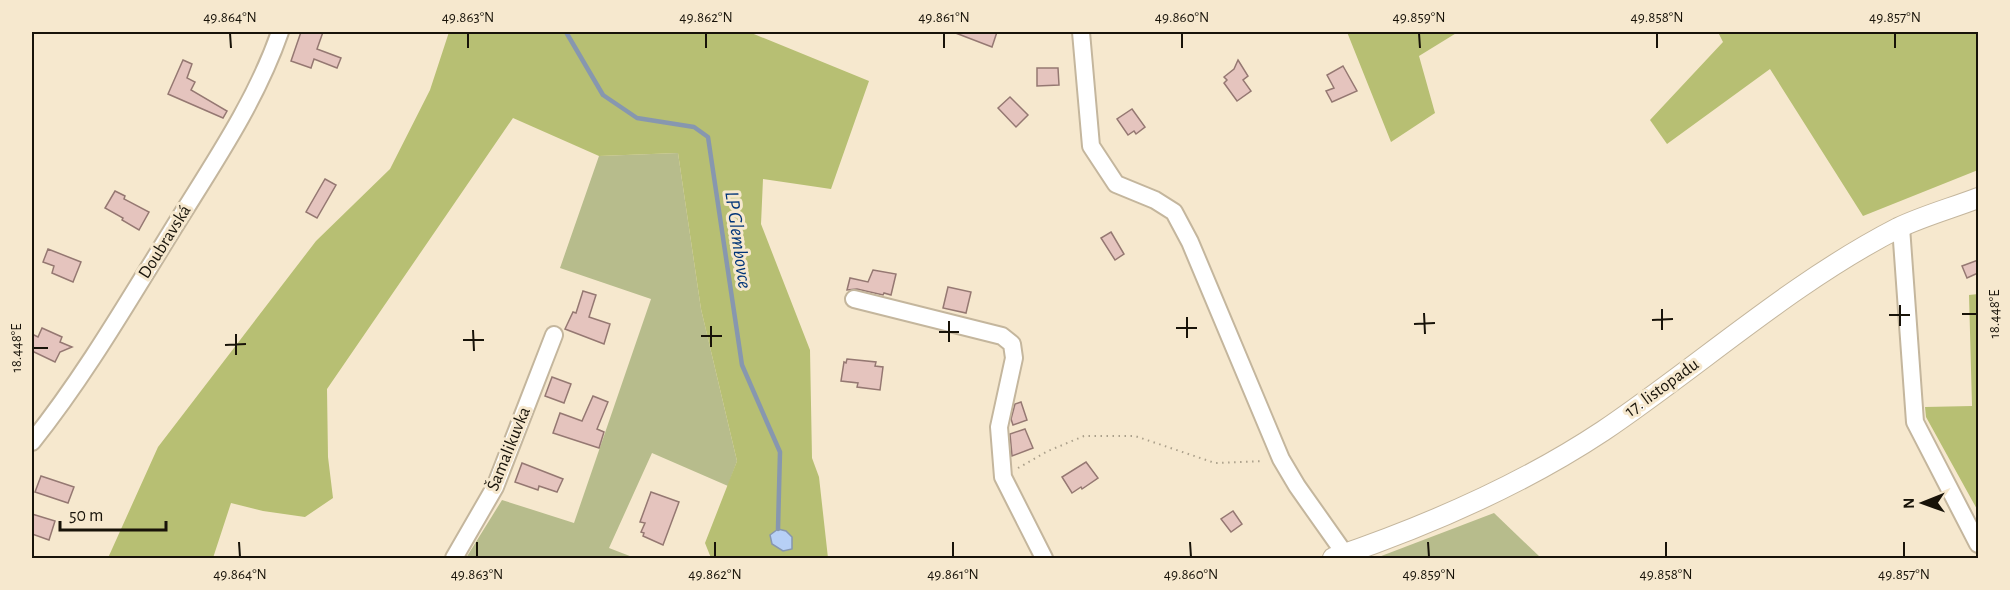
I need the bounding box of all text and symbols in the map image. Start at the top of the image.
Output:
text: 49.864°N [203,10,257,25]
text: 49.863°N [442,10,494,25]
text: 49.862°N [679,10,733,25]
text: 49.861°N [918,10,970,25]
text: 49.860°N [1155,10,1209,25]
text: 49.859°N [1393,10,1445,25]
text: 49.858°N [1631,10,1683,25]
text: 49.857°N [1869,10,1921,25]
water label: LP Glembovce [721,190,755,290]
street label: Doubravská [135,202,195,282]
text: 18.448°E [1987,290,2002,338]
text: 18.448°E [9,324,24,372]
street label: 17. listopadu [1622,355,1702,421]
street label: Šamalikuvka [481,403,534,494]
north arrow [1893,473,1953,533]
scale bar [60,494,166,532]
text: N [1901,498,1917,509]
text: 50 m [69,507,103,525]
text: 49.864°N [213,567,267,582]
text: 49.863°N [451,567,503,582]
text: 49.862°N [688,567,742,582]
text: 49.861°N [927,567,979,582]
text: 49.860°N [1164,567,1218,582]
text: 49.859°N [1403,567,1455,582]
text: 49.858°N [1640,567,1692,582]
text: 49.857°N [1878,567,1930,582]

